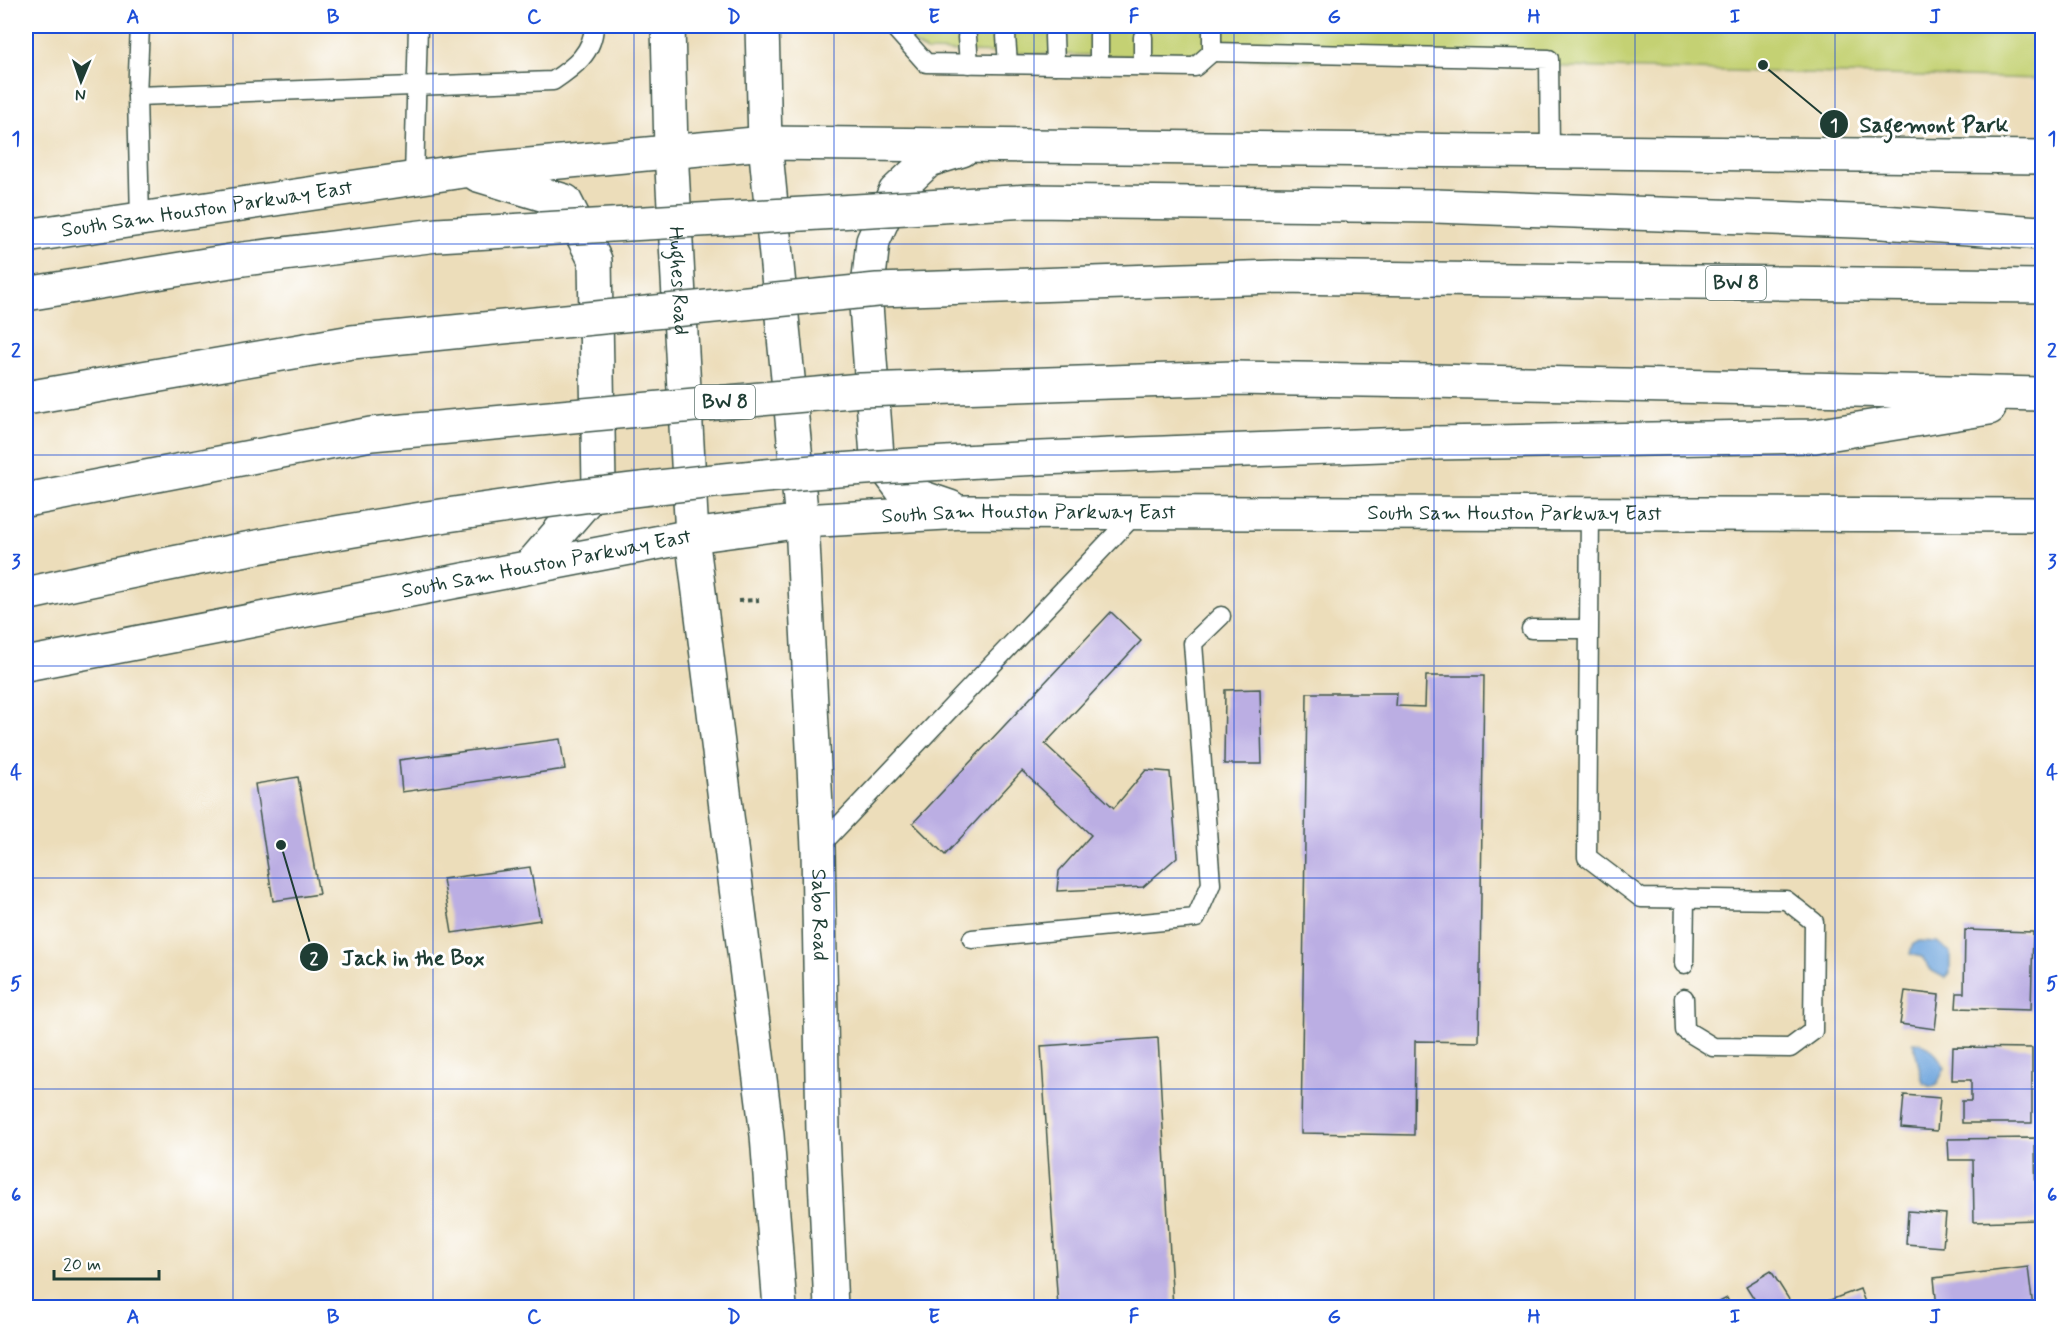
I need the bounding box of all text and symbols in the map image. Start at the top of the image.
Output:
text: A [126,4,140,31]
text: B [327,4,340,31]
text: C [527,4,542,31]
text: D [727,4,741,31]
text: E [928,4,940,31]
text: F [1129,4,1140,31]
text: G [1327,4,1341,31]
text: H [1527,4,1541,31]
text: I [1730,4,1740,31]
text: J [1929,4,1941,31]
north arrow [51,51,111,111]
text: N [75,84,86,105]
callout: Sagemont Park [1819,104,2019,144]
text: Sagemont Park [1860,112,2009,144]
text: 1 [1830,114,1838,138]
text: 1 [12,126,20,153]
text: 1 [2048,126,2056,153]
street label: South Sam Houston Parkway East [59,174,355,245]
street label: Hughes Road [660,226,695,336]
road number: BW 8 [1706,266,1766,300]
text: 2 [11,338,21,365]
text: 2 [2047,338,2057,365]
road number: BW 8 [695,385,755,419]
street label: South Sam Houston Parkway East [881,498,1176,531]
street label: South Sam Houston Parkway East [1367,499,1662,528]
street label: South Sam Houston Parkway East [399,522,694,605]
text: 3 [11,549,21,576]
text: 3 [2047,549,2057,576]
text: 4 [10,760,22,787]
text: 4 [2046,760,2058,787]
street label: Sabo Road [804,868,834,961]
callout: Jack in the Box [299,937,496,977]
text: Jack in the Box [341,945,485,973]
text: 2 [310,947,319,971]
text: 5 [10,971,22,998]
text: 5 [2046,971,2058,998]
text: 6 [11,1182,21,1209]
text: 6 [2047,1182,2057,1209]
scale bar [54,1243,159,1281]
text: 20 m [63,1253,101,1277]
text: A [126,1304,140,1331]
text: B [327,1304,340,1331]
text: C [527,1304,542,1331]
text: D [727,1304,741,1331]
text: E [928,1304,940,1331]
text: F [1129,1304,1140,1331]
text: G [1327,1304,1341,1331]
text: H [1527,1304,1541,1331]
text: I [1730,1304,1740,1331]
text: J [1929,1304,1941,1331]

